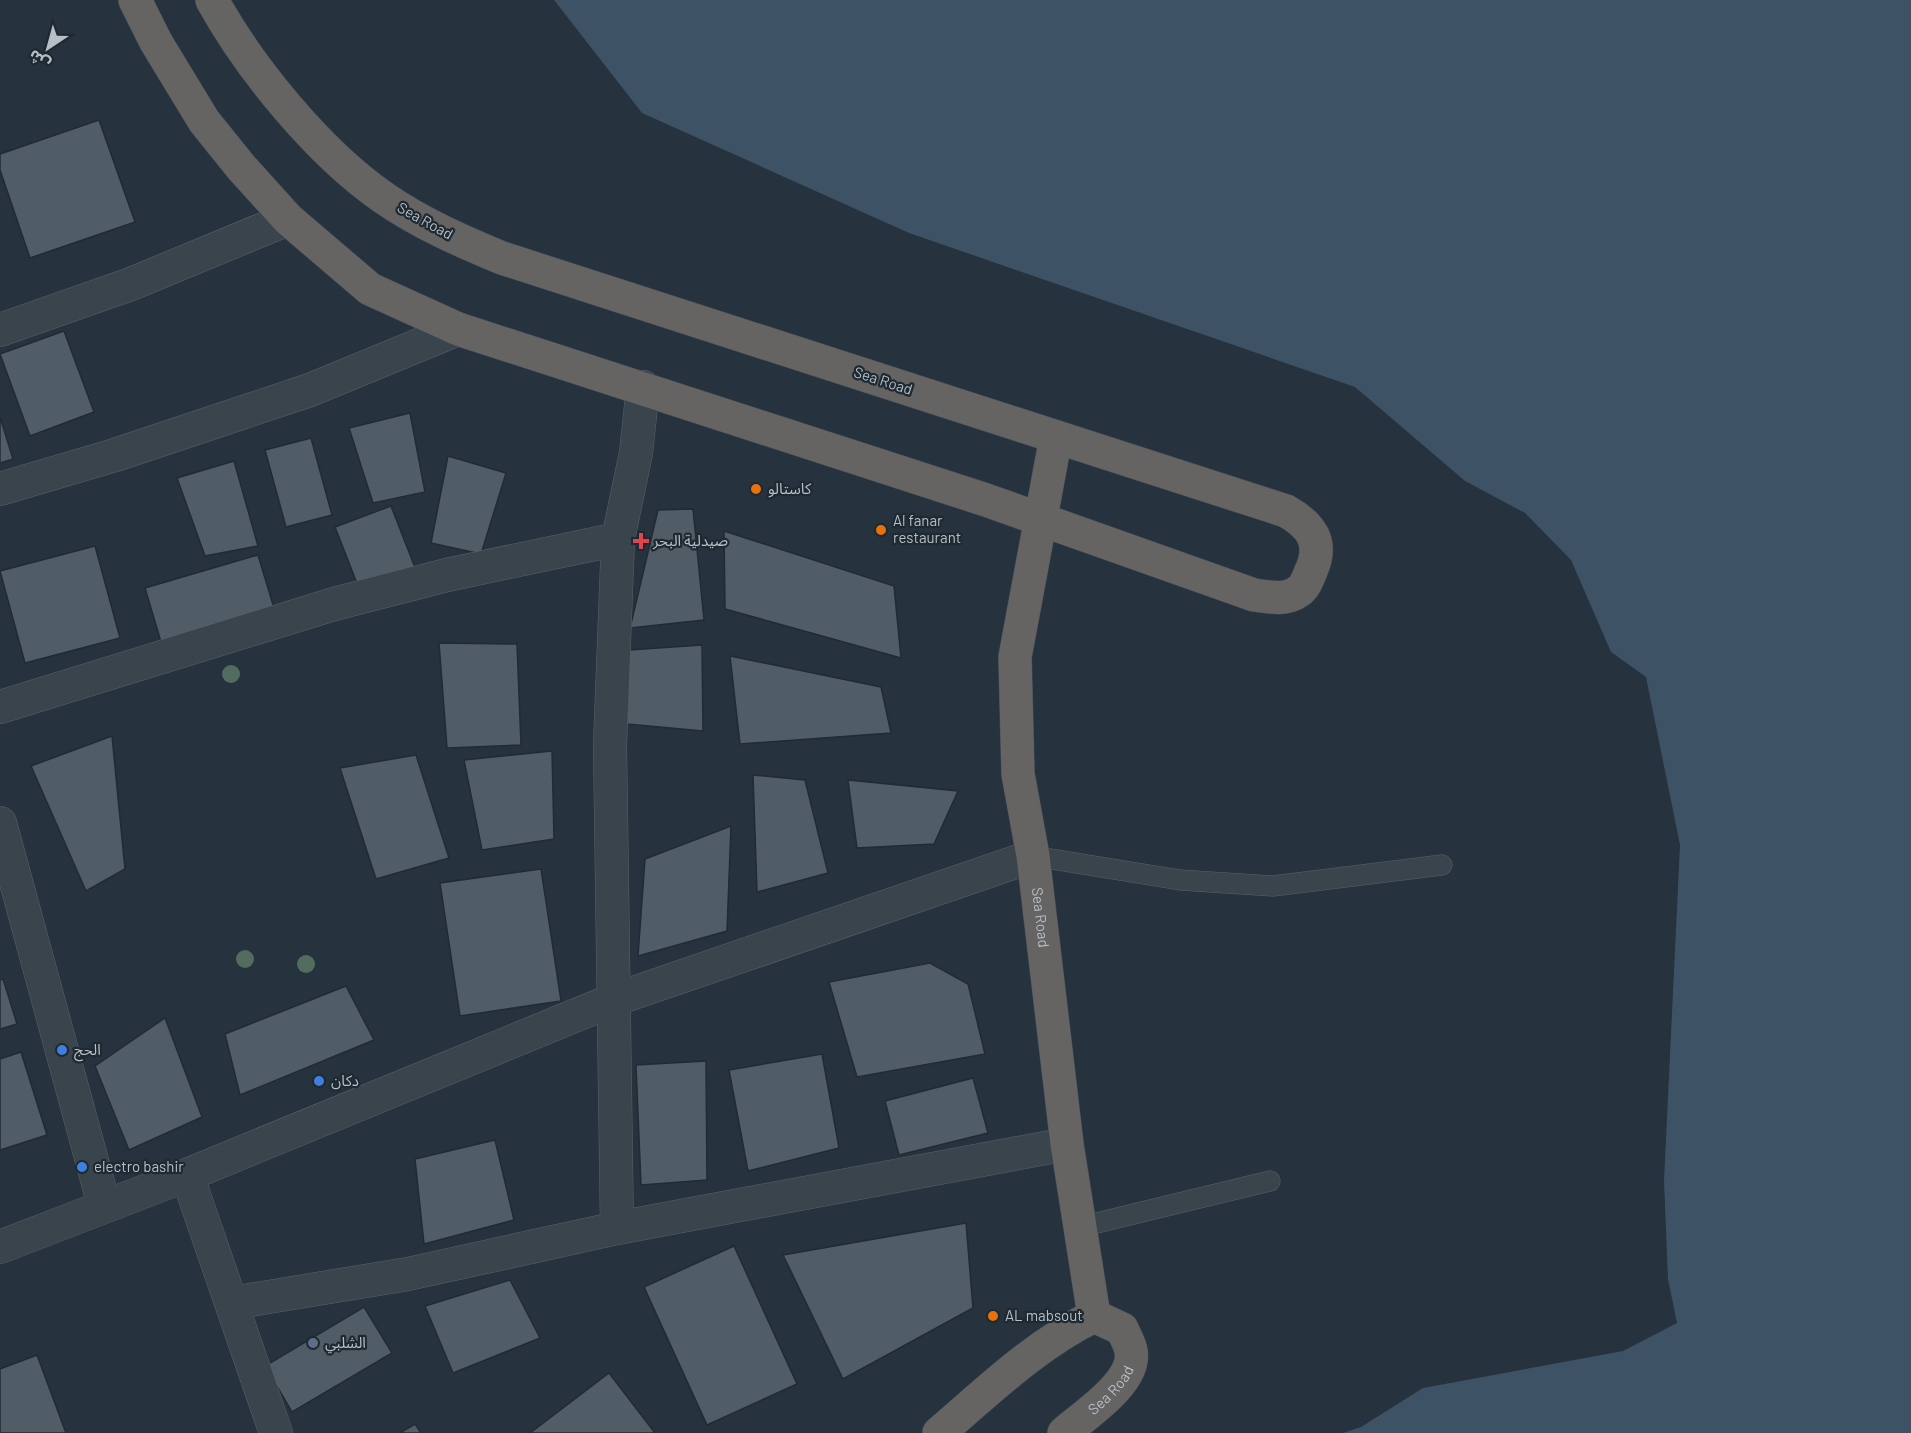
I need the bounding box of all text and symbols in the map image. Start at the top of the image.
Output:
north arrow [18,18,78,78]
text: ش [24,46,54,75]
street label: Sea Road [395,198,456,243]
street label: Sea Road [852,362,915,398]
place label: كاستالو [768,479,812,498]
marker: كاستالو [749,482,763,496]
place label: Al fanar restaurant [893,511,961,546]
marker: Al fanar restaurant [874,523,888,537]
place label: صيدلية البحر [652,531,728,550]
marker: صيدلية البحر [634,534,648,548]
street label: Sea Road [1029,886,1054,948]
place label: الحج [74,1040,101,1062]
marker: الحج [55,1043,69,1057]
place label: دكان [331,1071,359,1090]
marker: دكان [312,1074,326,1088]
place label: electro bashir [94,1157,184,1175]
marker: electro bashir [75,1160,89,1174]
place label: AL mabsout [1005,1306,1083,1324]
marker: AL mabsout [986,1309,1000,1323]
place label: الشلبي [325,1333,366,1354]
marker: الشلبي [306,1336,320,1350]
street label: Sea Road [1084,1362,1137,1418]

